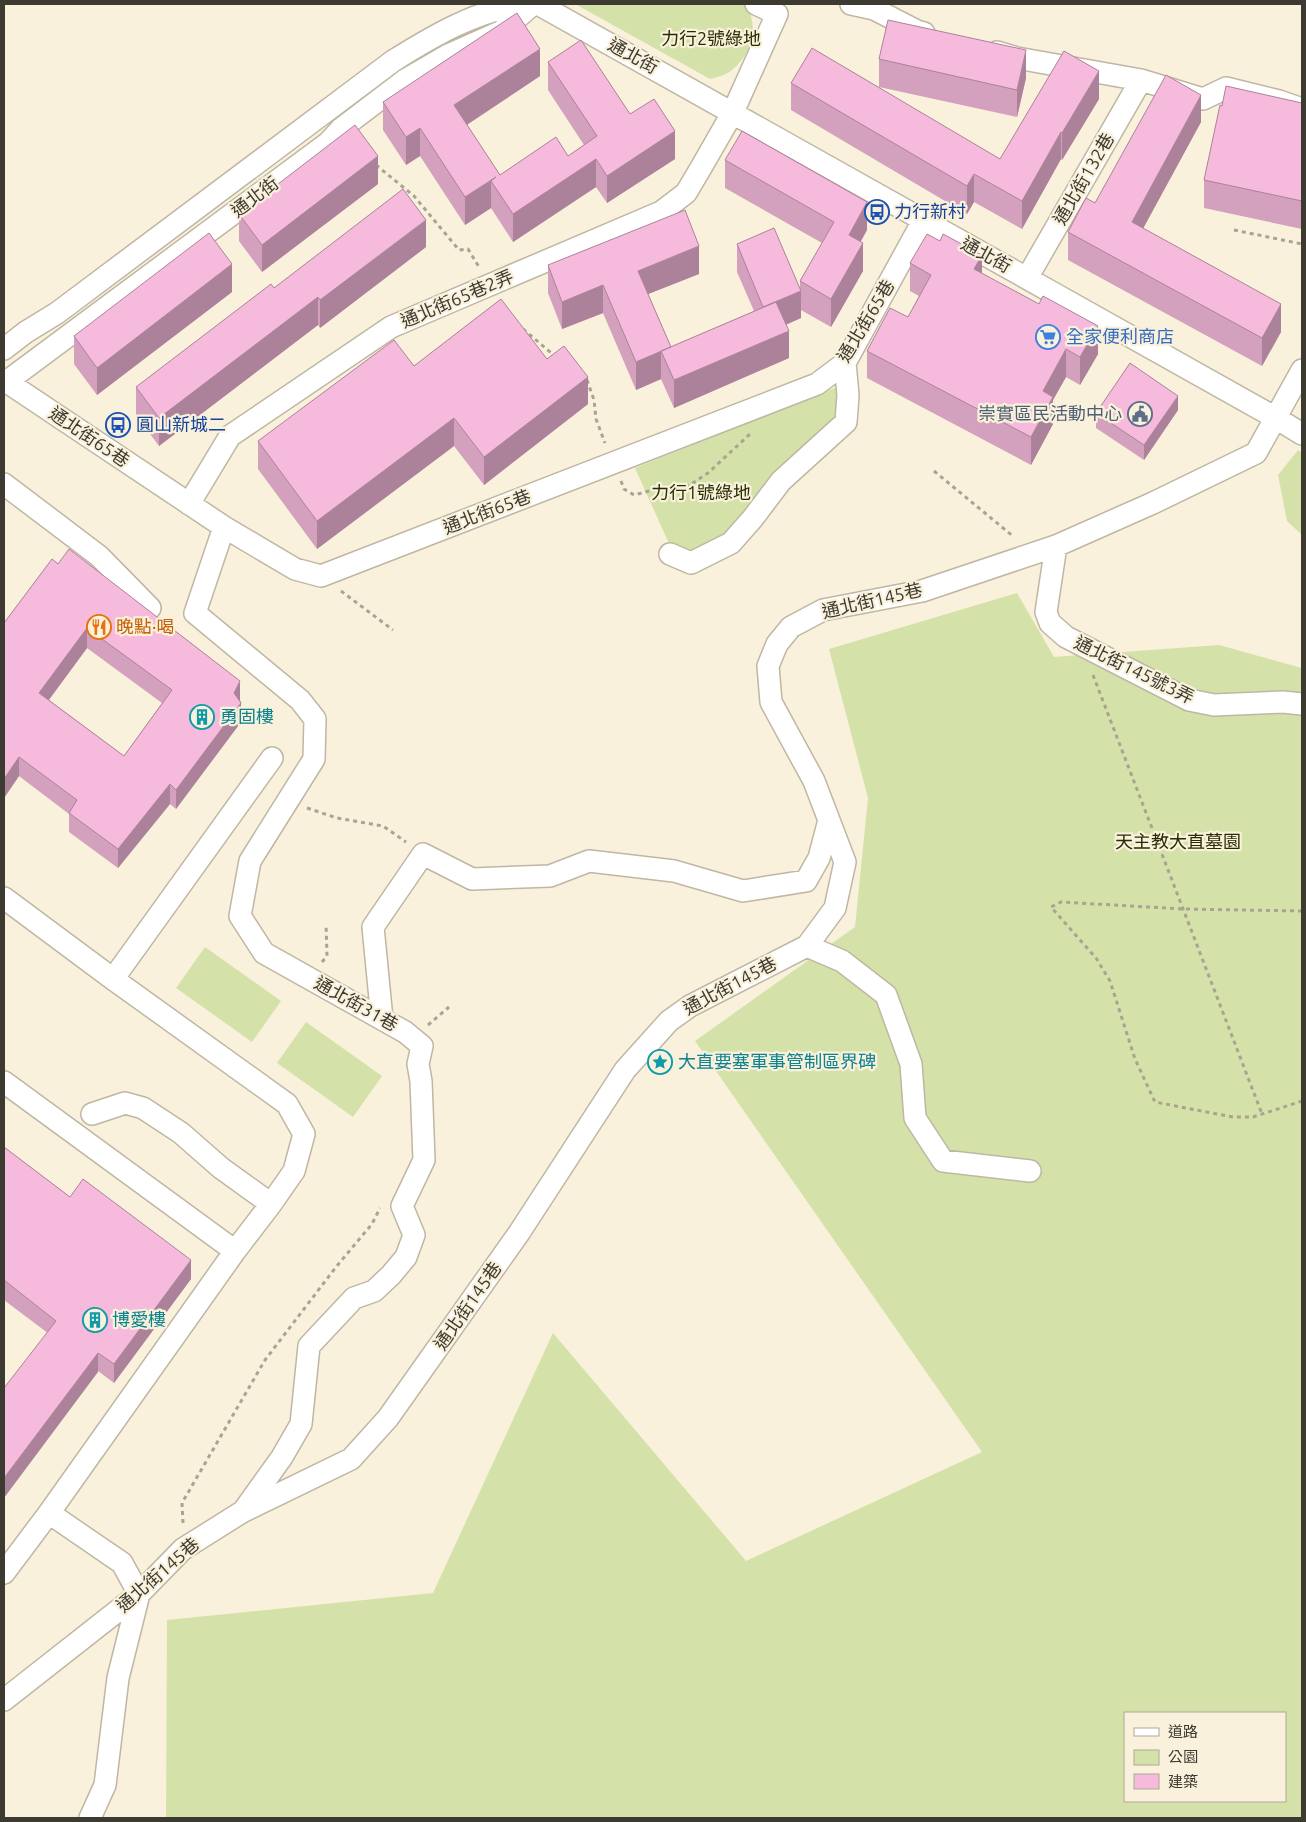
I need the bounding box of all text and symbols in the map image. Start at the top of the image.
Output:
park label: 力行2號綠地 [661,28,761,48]
street label: 通北街 [605,33,662,77]
street label: 通北街132巷 [1049,129,1117,228]
street label: 通北街 [227,172,282,220]
bus stop icon: 力行新村 [864,199,890,225]
place label: 力行新村 [894,201,966,221]
street label: 通北街 [958,232,1015,276]
street label: 通北街65巷2弄 [397,265,516,331]
street label: 通北街65巷 [833,276,897,365]
supermarket icon: 全家便利商店 [1035,324,1061,350]
place label: 全家便利商店 [1066,326,1174,346]
public building icon: 崇實區民活動中心 [1127,401,1153,427]
street label: 通北街65巷 [46,402,133,470]
place label: 崇實區民活動中心 [978,403,1122,423]
bus stop icon: 圓山新城二 [105,412,131,438]
place label: 圓山新城二 [136,414,226,434]
park label: 力行1號綠地 [651,482,751,502]
street label: 通北街65巷 [440,485,533,537]
street label: 通北街145巷 [820,579,924,621]
restaurant icon: 晚點·喝 [86,614,112,640]
place label: 晚點·喝 [116,616,174,636]
street label: 通北街145號3弄 [1071,631,1198,707]
building icon: 勇固樓 [189,704,215,730]
place label: 勇固樓 [220,706,274,726]
park label: 天主教大直墓園 [1115,831,1241,851]
street label: 通北街145巷 [680,952,779,1018]
street label: 通北街31巷 [311,972,402,1034]
place icon: 大直要塞軍事管制區界碑 [647,1049,673,1075]
place label: 大直要塞軍事管制區界碑 [678,1051,876,1071]
street label: 通北街145巷 [430,1258,505,1353]
building icon: 博愛樓 [82,1307,108,1333]
place label: 博愛樓 [112,1309,166,1329]
street label: 通北街145巷 [112,1533,203,1615]
legend [1124,1712,1286,1802]
text: 道路 [1168,1723,1198,1740]
text: 公園 [1168,1748,1198,1765]
text: 建築 [1168,1773,1198,1790]

